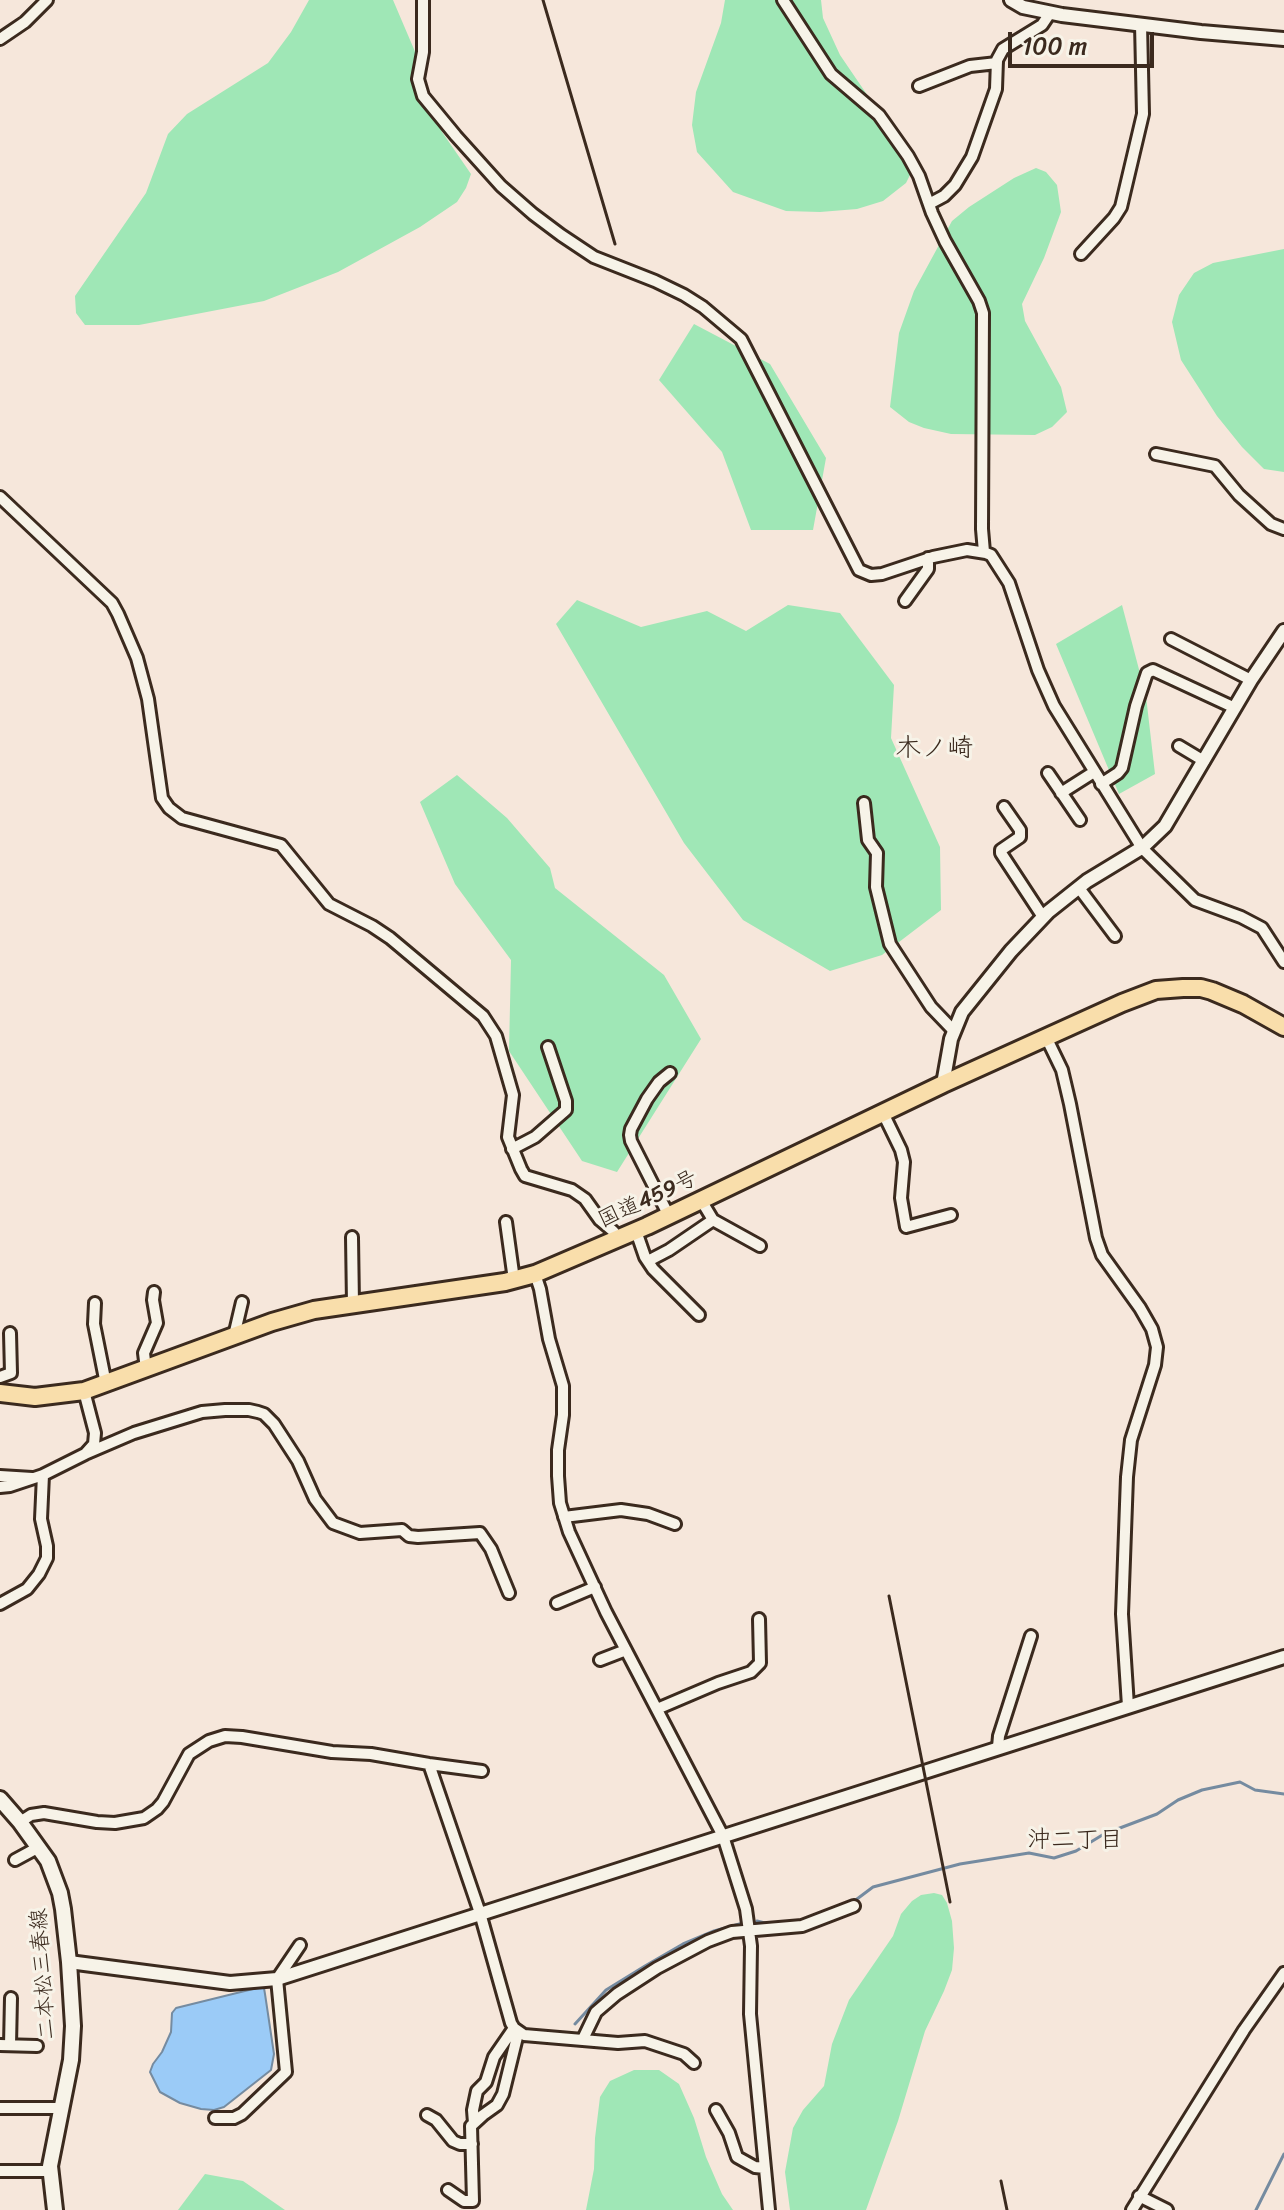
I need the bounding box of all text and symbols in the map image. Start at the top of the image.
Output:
scale bar [1012,16,1158,66]
text: 100 m [1022,25,1087,67]
district label: 木ノ崎 [895,733,973,765]
street label: 国道459号 [594,1165,702,1235]
district label: 沖二丁目 [1027,1827,1123,1855]
street label: 二本松三春線 [26,1907,62,2041]

